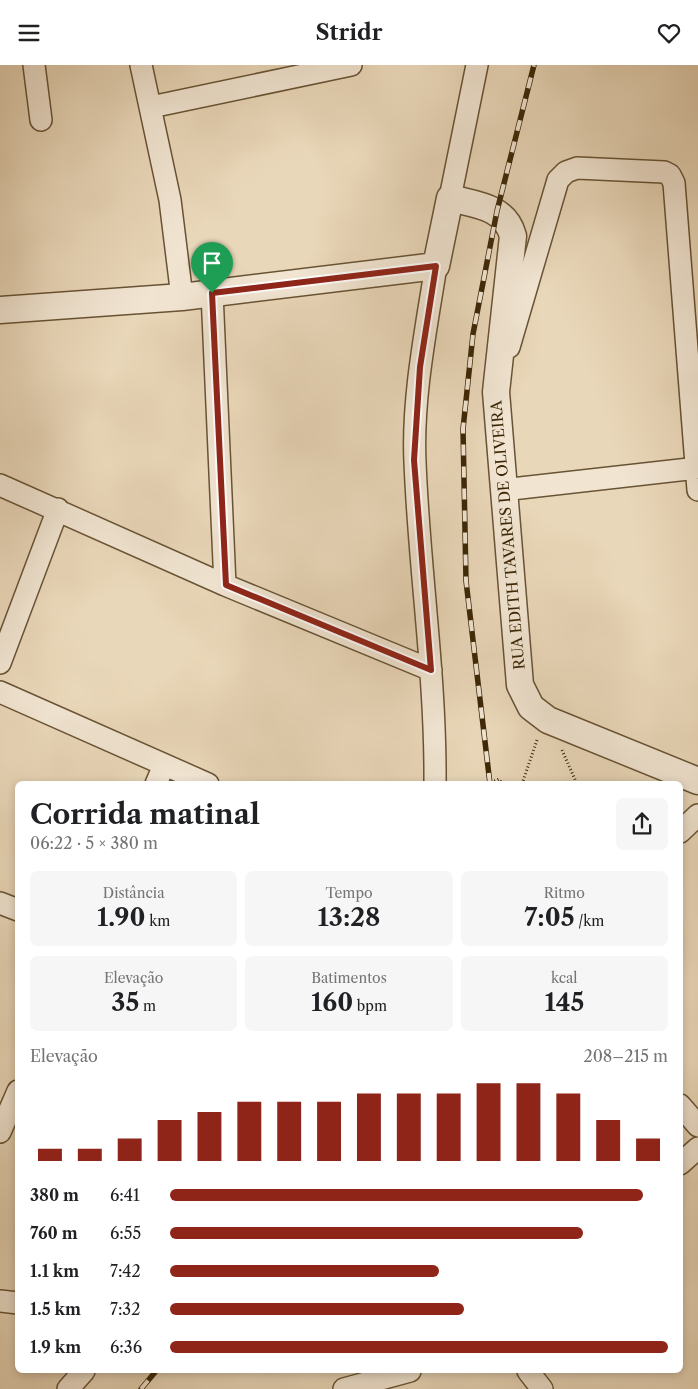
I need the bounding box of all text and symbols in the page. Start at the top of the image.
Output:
icon: menu [15,19,43,47]
text: Stridr [316,19,382,46]
icon: heart [655,19,683,47]
pin [191,242,233,293]
icon: arrive [198,249,226,277]
street label: RUA EDITH TAVARES DE OLIVEIRA [486,399,529,670]
text: Corrida matinal [30,797,260,831]
button: share [616,798,668,850]
text: 06:22 · 5 × 380 m [30,833,158,853]
text: Distância [103,884,165,902]
text: Tempo [325,884,373,902]
text: Ritmo [544,884,585,902]
text: 1.90 [97,902,145,933]
text: 13:28 [318,902,380,933]
text: 7:05 [524,902,574,933]
text: km [145,912,170,930]
text: /km [574,912,604,930]
text: Elevação [104,969,163,987]
text: Batimentos [311,969,387,987]
text: kcal [551,969,578,987]
text: 35 [111,987,139,1018]
text: 160 [311,987,353,1018]
text: 145 [544,987,584,1018]
text: m [139,997,156,1015]
text: bpm [353,997,387,1015]
text: Elevação [30,1046,98,1066]
text: 208–215 m [584,1046,668,1066]
text: 380 m [30,1185,79,1205]
text: 6:41 [110,1185,140,1205]
text: 760 m [30,1223,78,1243]
text: 6:55 [110,1223,141,1243]
text: 1.1 km [30,1261,79,1281]
text: 7:42 [110,1261,141,1281]
text: 1.5 km [30,1299,81,1319]
text: 7:32 [110,1299,140,1319]
text: 1.9 km [30,1337,81,1357]
text: 6:36 [110,1337,142,1357]

